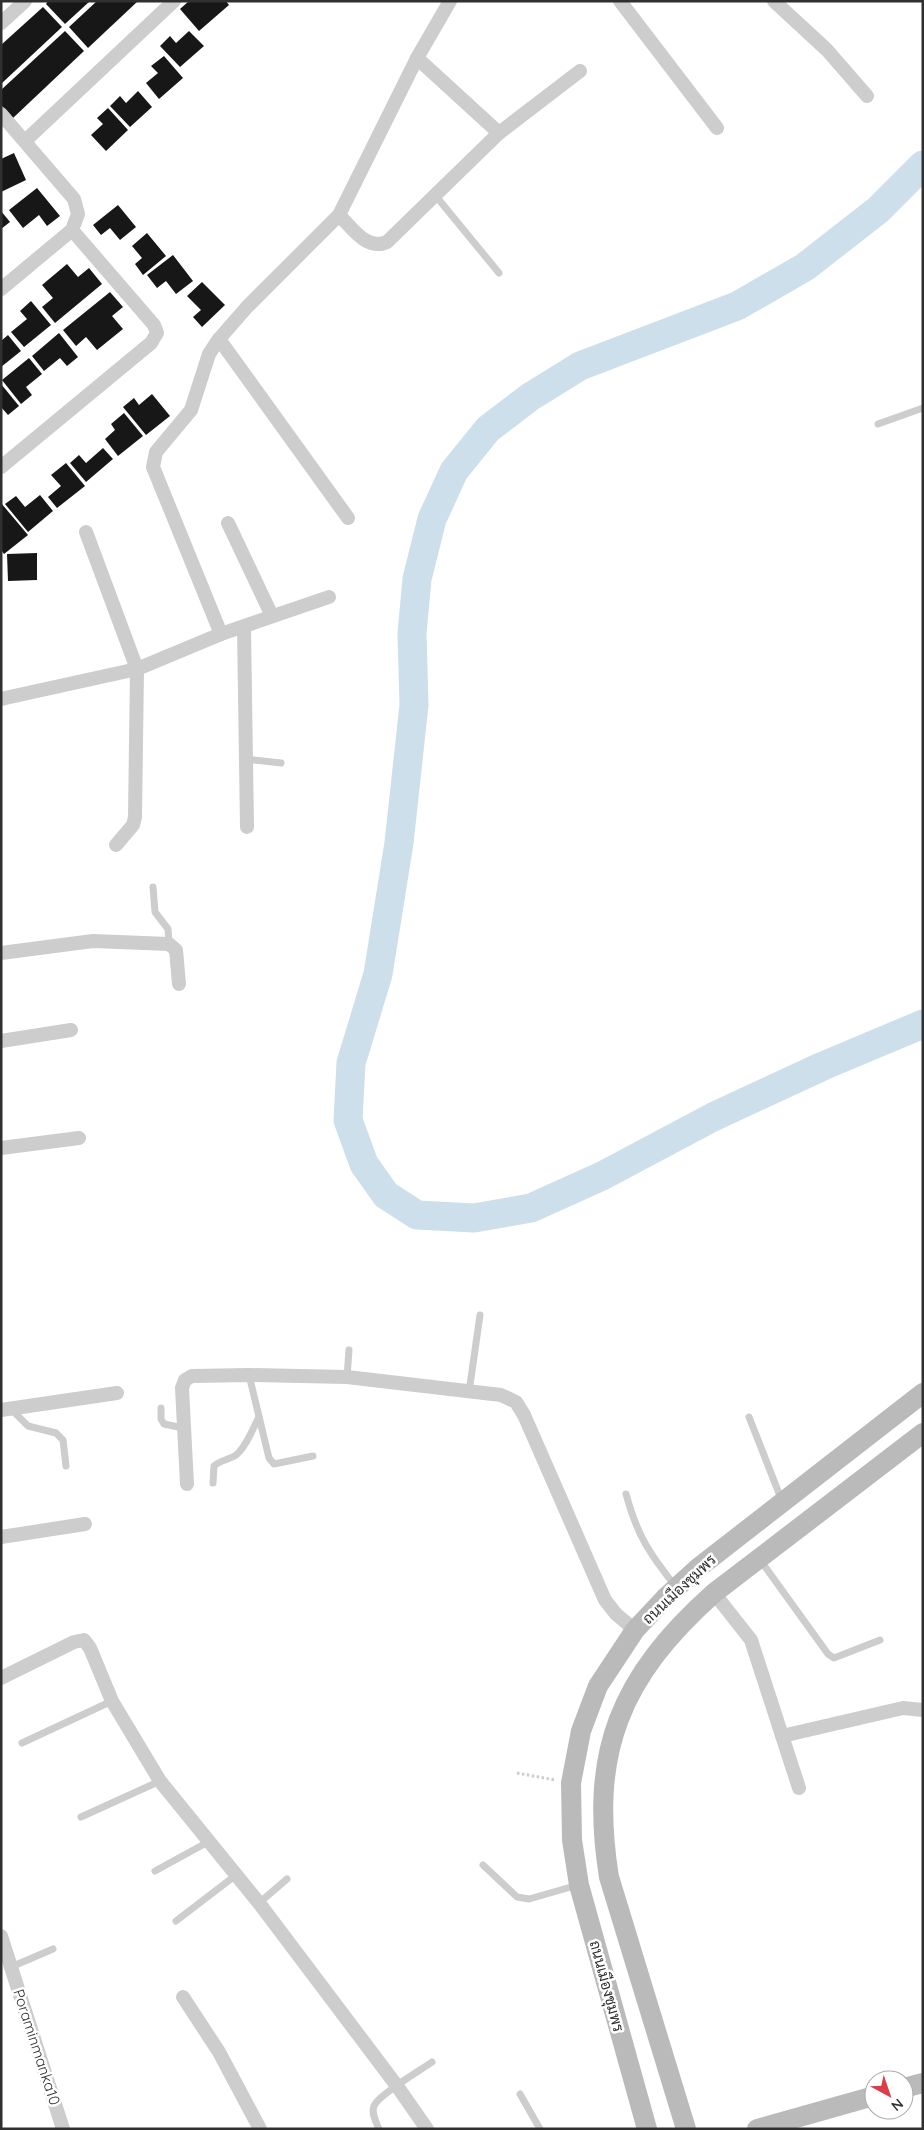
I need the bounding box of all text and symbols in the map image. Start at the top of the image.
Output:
street label: ถนนเมืองชุมพร [638,1550,721,1629]
street label: ถนนเมืองชุมพร [584,1938,628,2034]
street label: Poraminmanka10 [9,1986,65,2108]
north arrow [864,2070,914,2120]
text: N [888,2095,907,2115]

